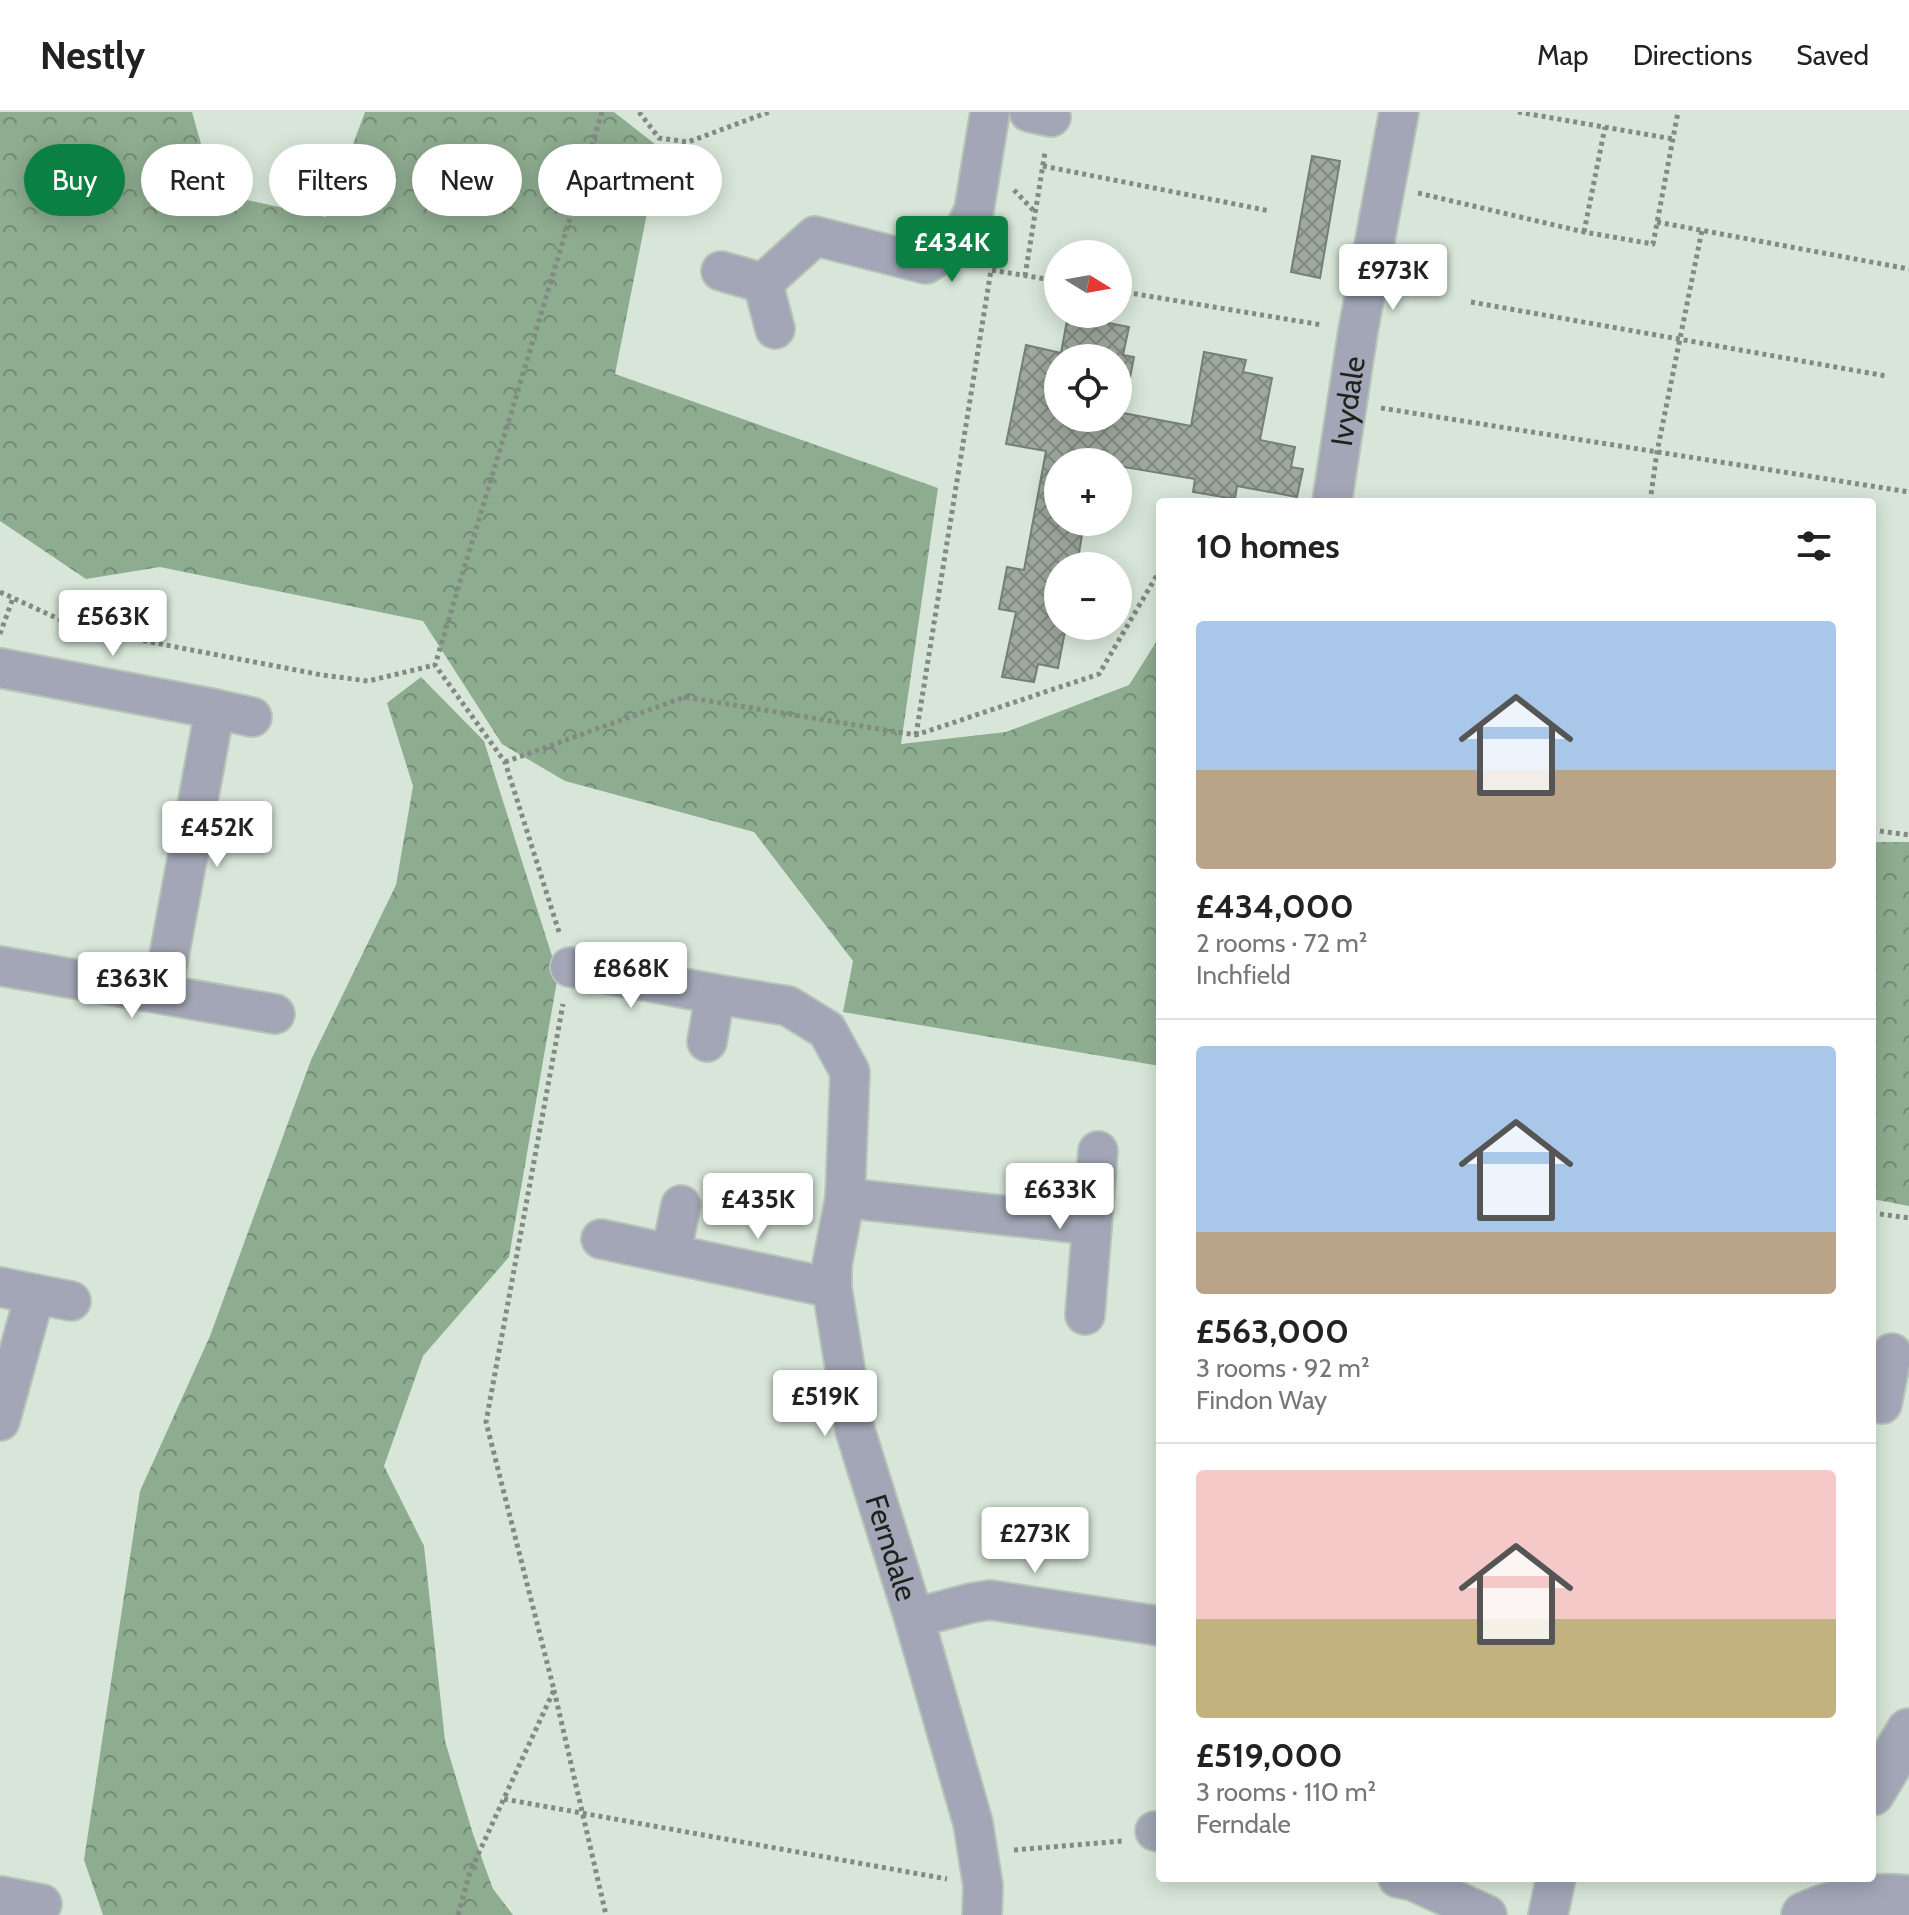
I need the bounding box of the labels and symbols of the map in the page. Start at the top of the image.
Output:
pin: £434K [896,216,1008,284]
north arrow [1044,240,1132,328]
pin: £973K [1337,244,1449,312]
street label: Ivydale [1322,354,1372,449]
pin: £563K [57,590,169,658]
pin: £452K [161,801,273,869]
pin: £868K [575,942,687,1010]
pin: £363K [76,952,188,1020]
pin: £633K [1004,1163,1116,1231]
pin: £435K [702,1173,814,1241]
pin: £519K [769,1370,881,1438]
street label: Ferndale [858,1490,926,1605]
pin: £273K [979,1507,1091,1575]

